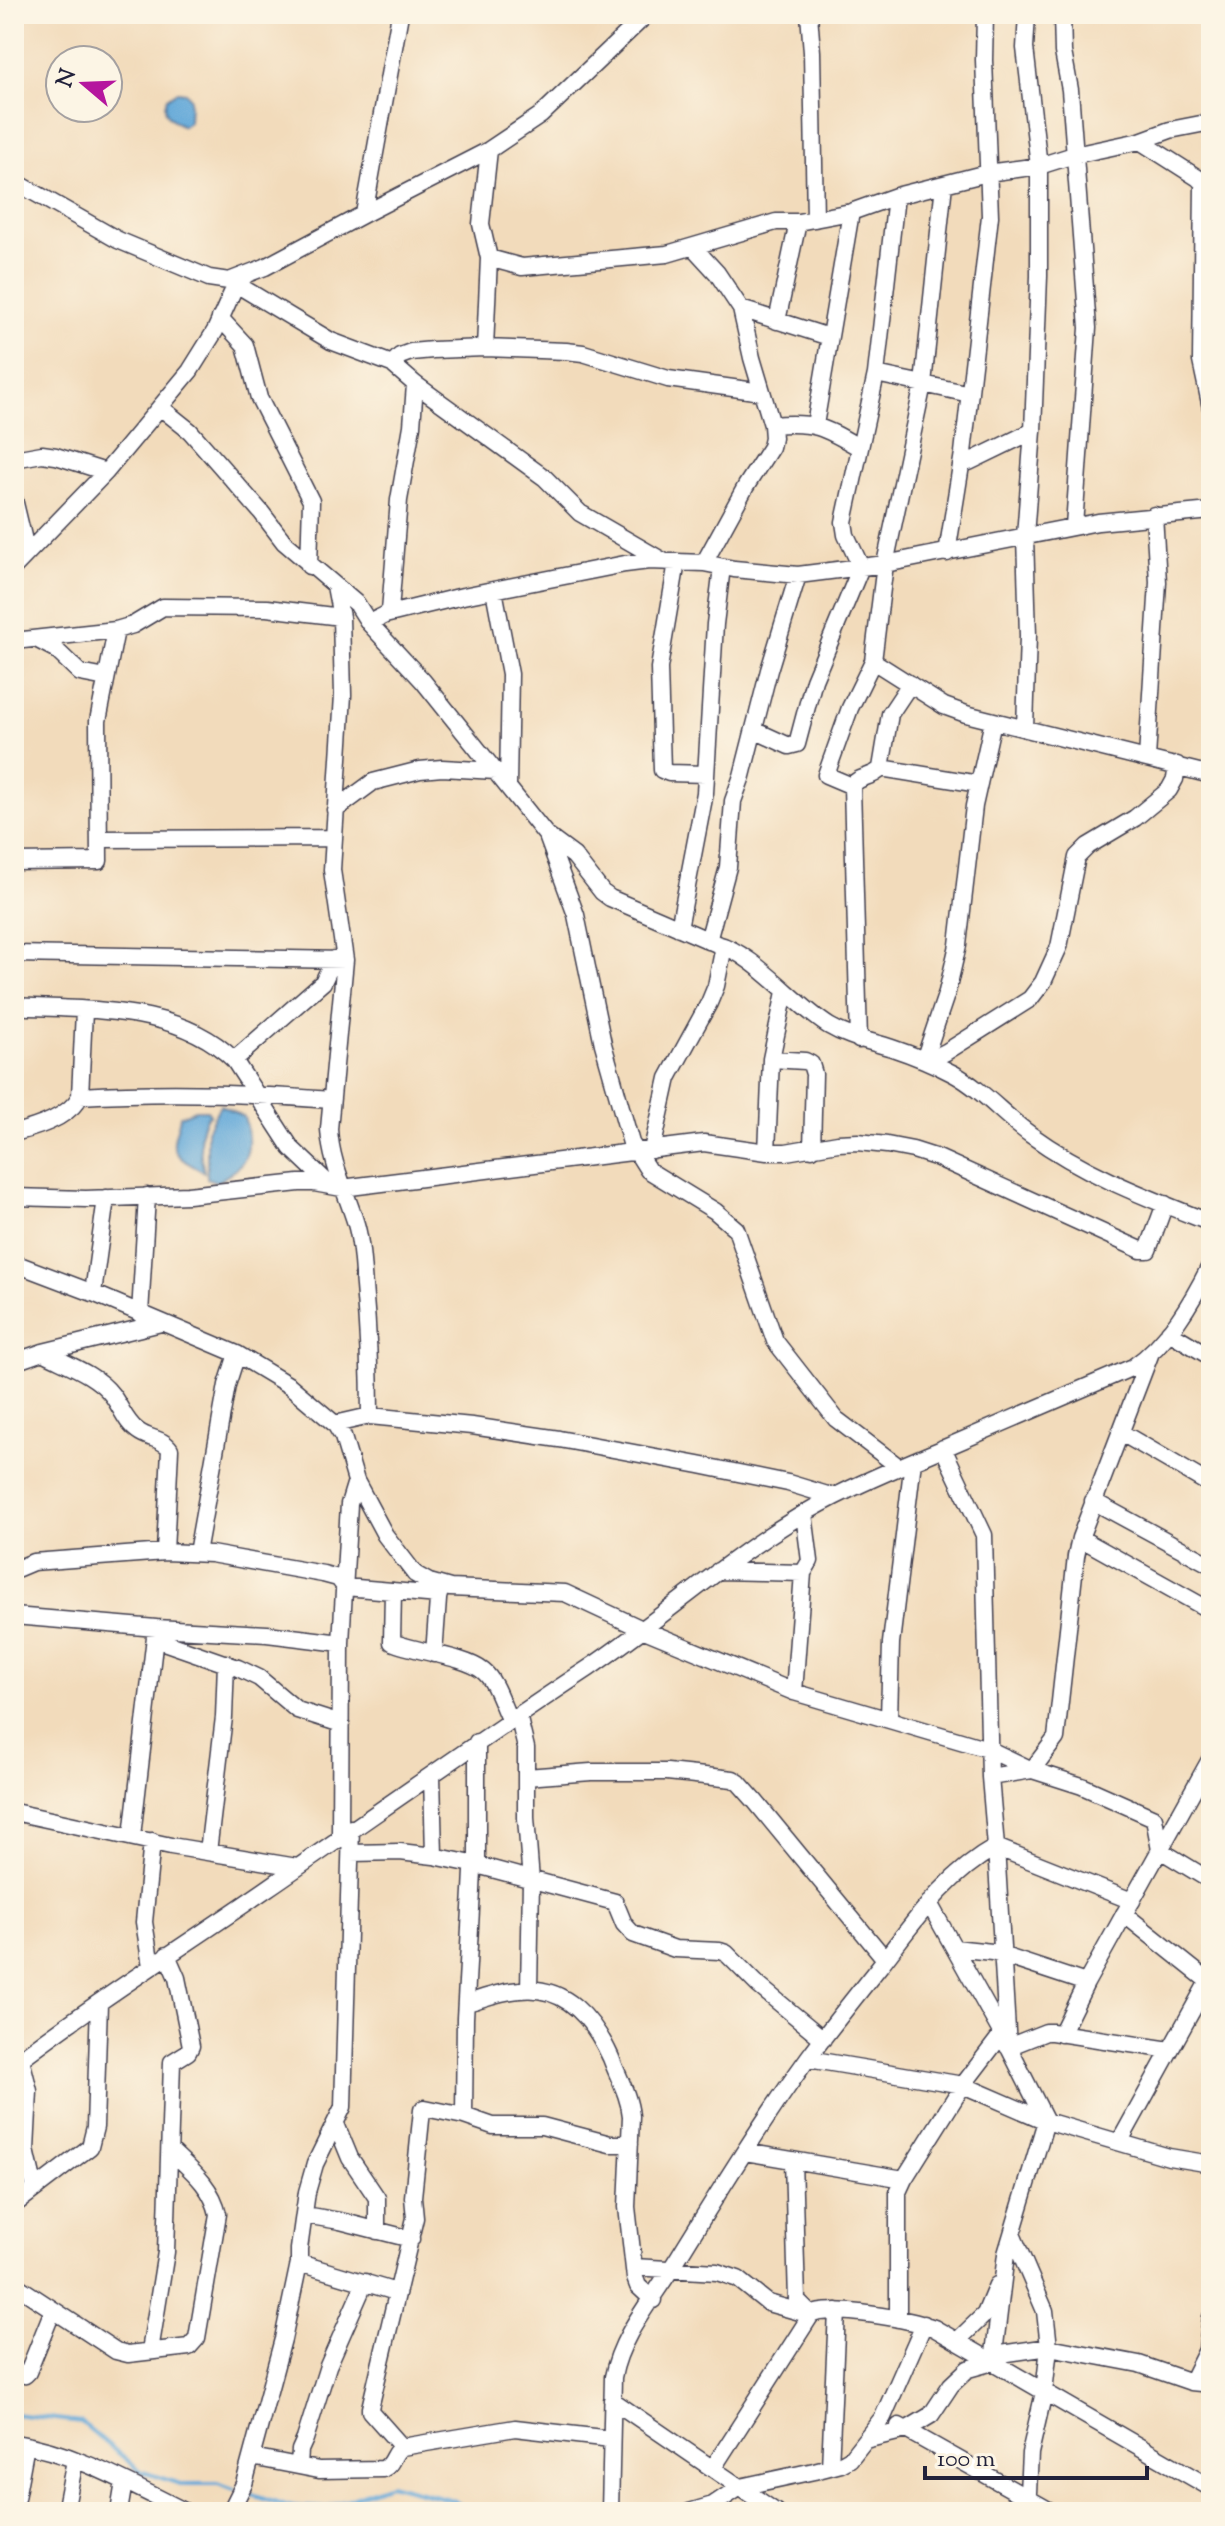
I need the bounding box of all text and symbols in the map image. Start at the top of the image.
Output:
north arrow [44,44,124,124]
text: N [50,65,86,92]
scale bar [925,2430,1147,2480]
text: 100 m [937,2443,995,2477]

